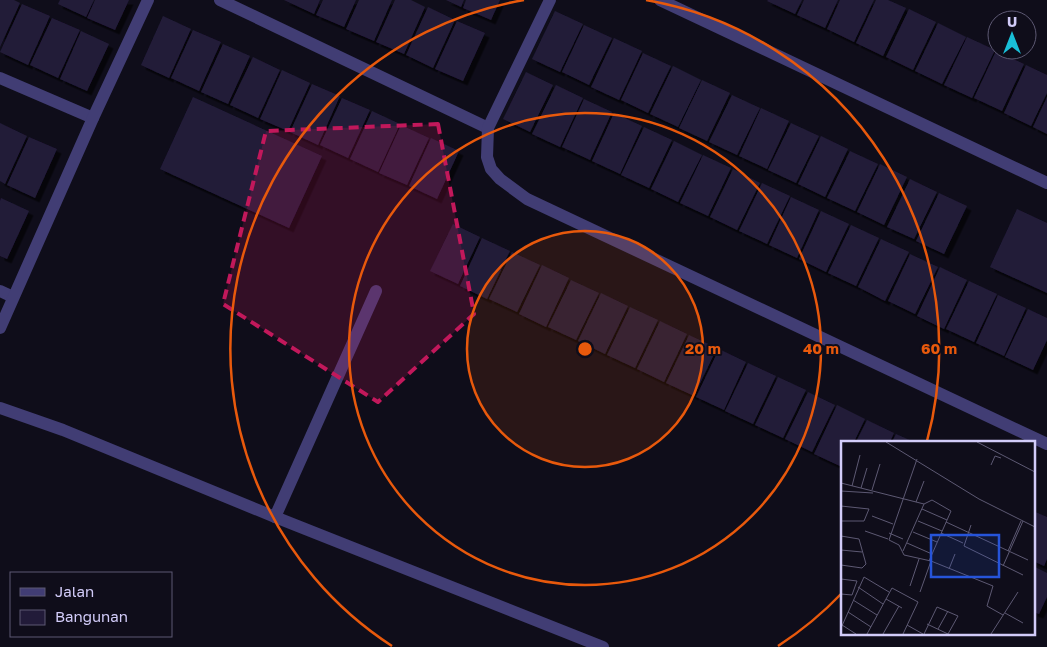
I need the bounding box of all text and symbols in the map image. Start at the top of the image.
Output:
north arrow [987,10,1037,60]
text: U [1007,13,1017,30]
text: 20 m [685,339,721,357]
text: 40 m [803,339,839,357]
text: 60 m [921,339,957,357]
centre of rings [576,340,594,358]
inset map [841,441,1034,634]
legend [10,572,172,637]
text: Jalan [55,582,94,600]
text: Bangunan [55,607,128,625]

